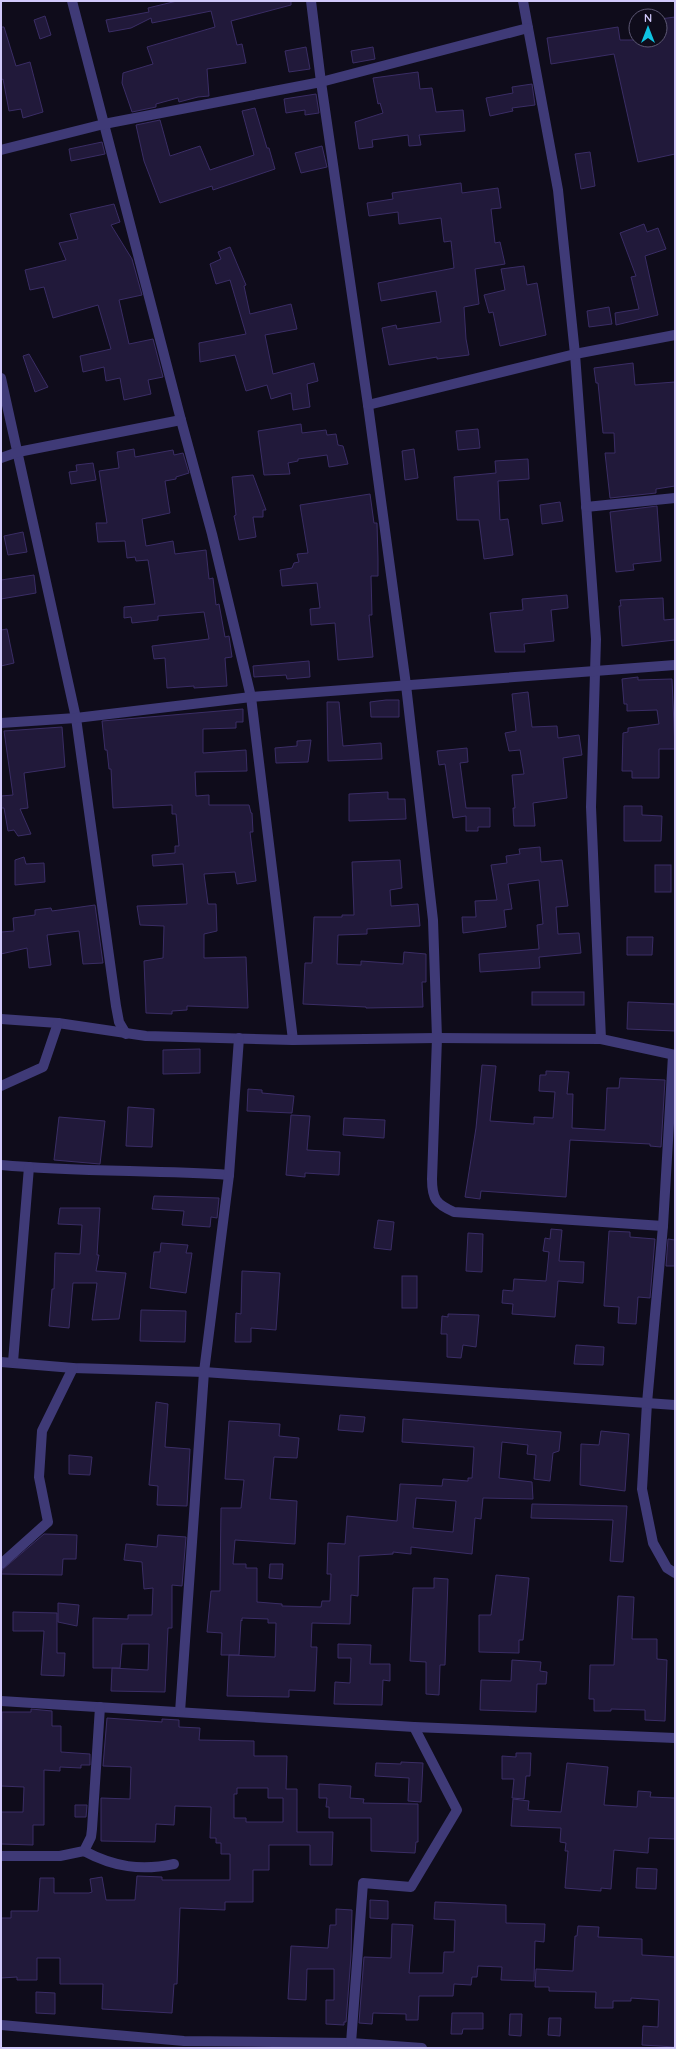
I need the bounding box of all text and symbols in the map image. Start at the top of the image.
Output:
north arrow [628,8,668,48]
text: N [644,11,652,25]

